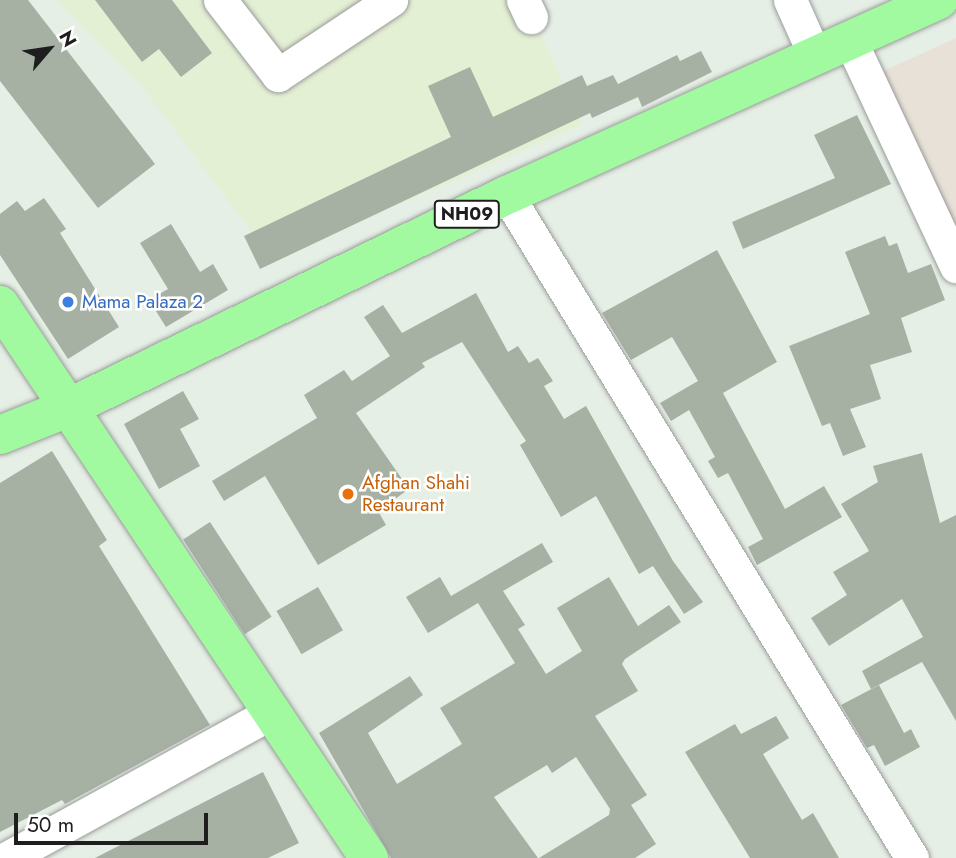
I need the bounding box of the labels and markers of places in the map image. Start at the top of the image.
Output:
place label: Mama Palaza 2 [82,291,203,313]
marker: Mama Palaza 2 [60,294,76,310]
place label: Afghan Shahi Restaurant [362,472,470,516]
marker: Afghan Shahi Restaurant [340,486,356,502]

